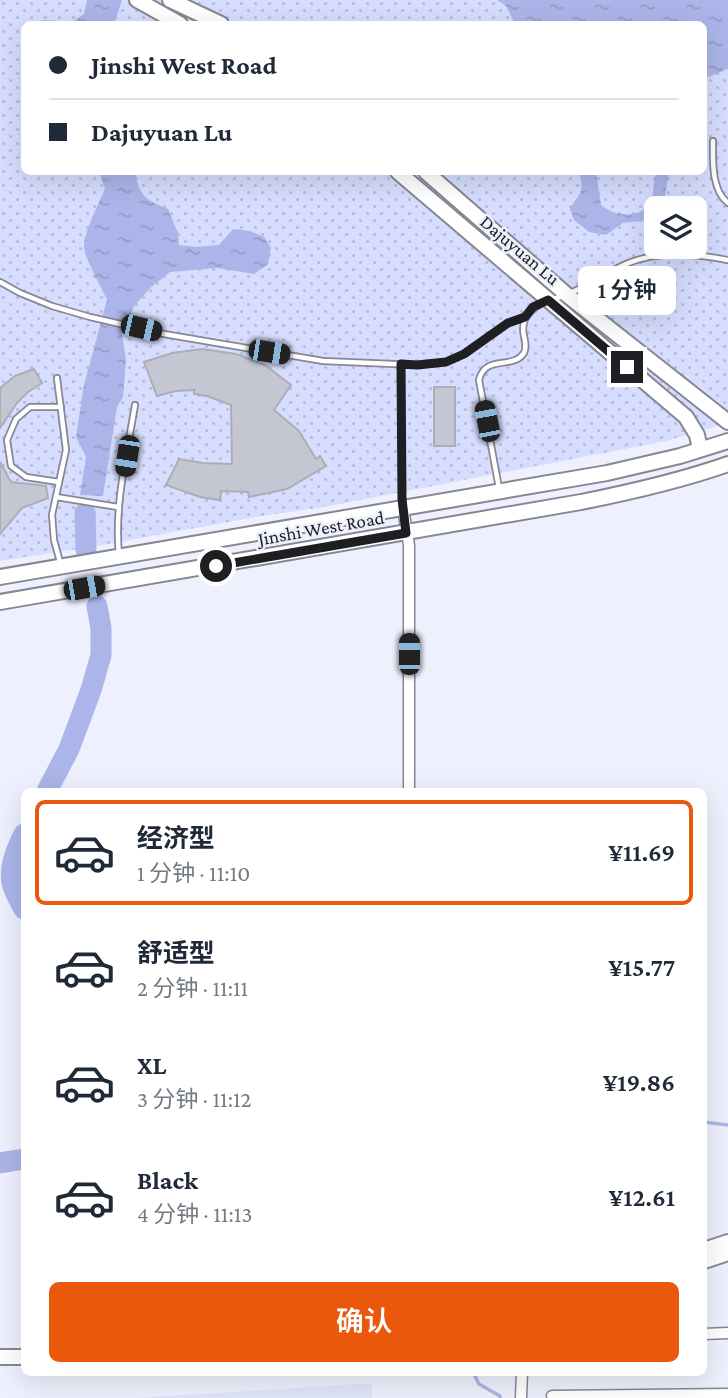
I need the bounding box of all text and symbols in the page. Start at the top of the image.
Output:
text: Jinshi West Road [91,51,277,80]
text: Dajuyuan Lu [91,118,232,147]
map controls [644,196,707,259]
button: layers [644,196,707,259]
street label: Dajuyuan Lu [475,211,564,290]
callout: 1 分钟 [578,266,676,314]
text: 1 分钟 [598,277,656,303]
car [119,313,164,343]
car [247,338,292,366]
route end [611,351,643,383]
car [473,398,502,444]
car [114,434,141,478]
street label: Jinshi West Road [254,507,386,550]
route start [200,550,232,582]
car [62,574,107,602]
car [399,633,420,675]
icon: car [53,821,116,884]
text: 经济型 [137,824,215,853]
text: ¥11.69 [609,838,675,867]
text: 1 分钟 · 11:10 [137,860,250,886]
icon: car [53,936,116,999]
text: 舒适型 [137,939,215,968]
text: ¥15.77 [608,953,675,982]
text: 2 分钟 · 11:11 [137,975,248,1001]
icon: car [53,1051,116,1114]
text: XL [137,1051,166,1080]
text: ¥19.86 [603,1068,675,1097]
text: 3 分钟 · 11:12 [137,1086,252,1112]
icon: car [53,1166,116,1229]
text: Black [137,1166,198,1195]
text: ¥12.61 [609,1183,675,1212]
text: 4 分钟 · 11:13 [137,1201,252,1227]
button: 确认 [49,1282,679,1362]

